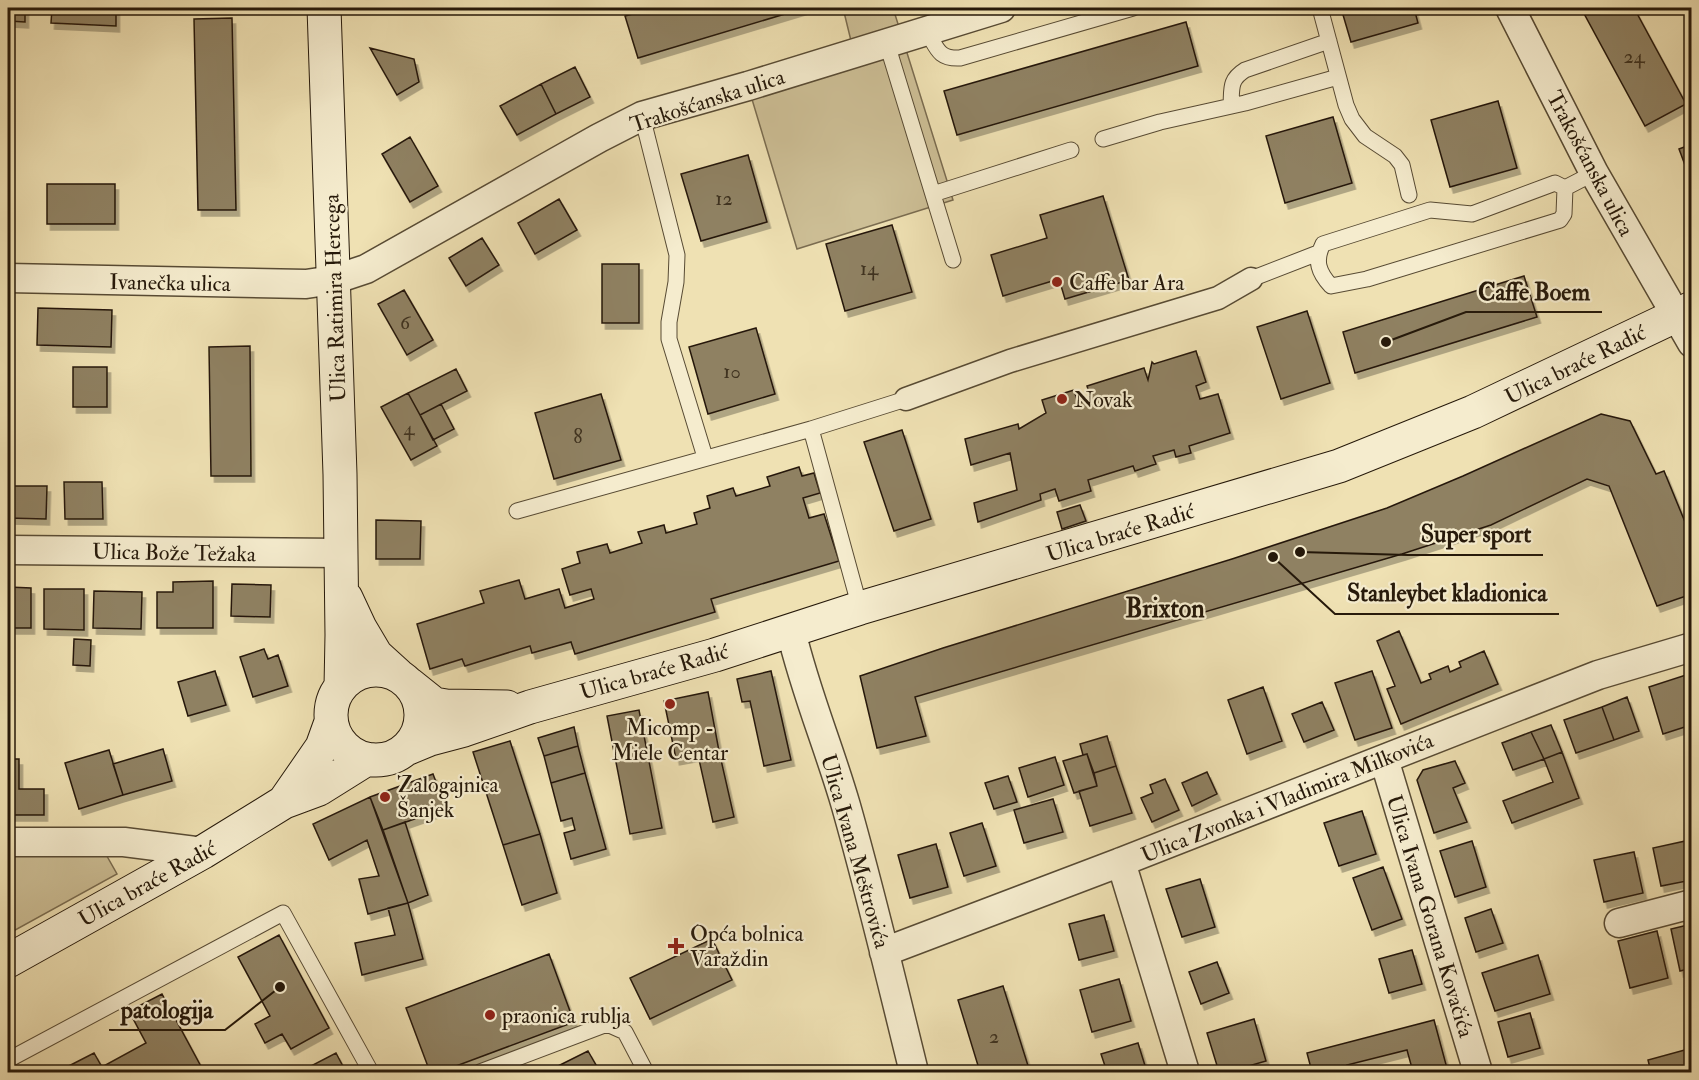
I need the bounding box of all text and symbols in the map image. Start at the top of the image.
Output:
house number: 24 [1624,44,1646,69]
street label: Trakošćanska ulica [626,62,789,139]
street label: Trakošćanska ulica [1540,86,1641,242]
house number: 12 [715,186,733,211]
street label: Ulica Ratimira Hercega [317,193,353,402]
house number: 14 [860,256,879,281]
street label: Ivanečka ulica [109,268,232,298]
place label: Caffe bar Ara [1069,269,1185,297]
callout: Caffe Boem [1466,270,1602,312]
marker: Caffe bar Ara [1050,275,1064,289]
text: Caffe Boem [1478,277,1590,308]
house number: 6 [400,310,411,335]
street label: Ulica braće Radić [1500,318,1651,411]
house number: 10 [723,359,741,384]
place label: Novak [1074,386,1133,414]
marker: Novak [1055,392,1069,406]
house number: 4 [404,416,416,441]
house number: 8 [573,424,583,449]
street label: Ulica braće Radić [1043,497,1199,569]
callout: Super sport [1408,513,1543,555]
text: Super sport [1421,519,1531,550]
street label: Ulica Bože Težaka [92,538,257,568]
callout: Stanleybet kladionica [1335,572,1559,614]
text: Stanleybet kladionica [1347,578,1548,609]
district label: Brixton [1125,593,1205,625]
street label: Ulica braće Radić [577,637,733,707]
marker: Micomp - Miele Centar [663,697,677,711]
place label: Micomp - Miele Centar [612,714,729,767]
street label: Ulica Zvonka i Vladimira Milkovića [1137,726,1438,869]
street label: Ulica Ivana Meštrovića [814,751,896,953]
place label: Zalogajnica Šanjek [397,771,500,824]
marker: Zalogajnica Šanjek [378,790,392,804]
street label: Ulica Ivana Gorana Kovačića [1380,792,1481,1042]
street label: Ulica braće Radić [74,834,222,933]
place label: Opća bolnica Varaždin [690,920,804,973]
marker: Opća bolnica Varaždin [667,937,685,955]
callout: patologija [109,988,225,1030]
text: patologija [120,995,214,1026]
place label: praonica rublja [501,1002,631,1031]
marker: praonica rublja [483,1008,497,1022]
house number: 2 [989,1024,999,1049]

